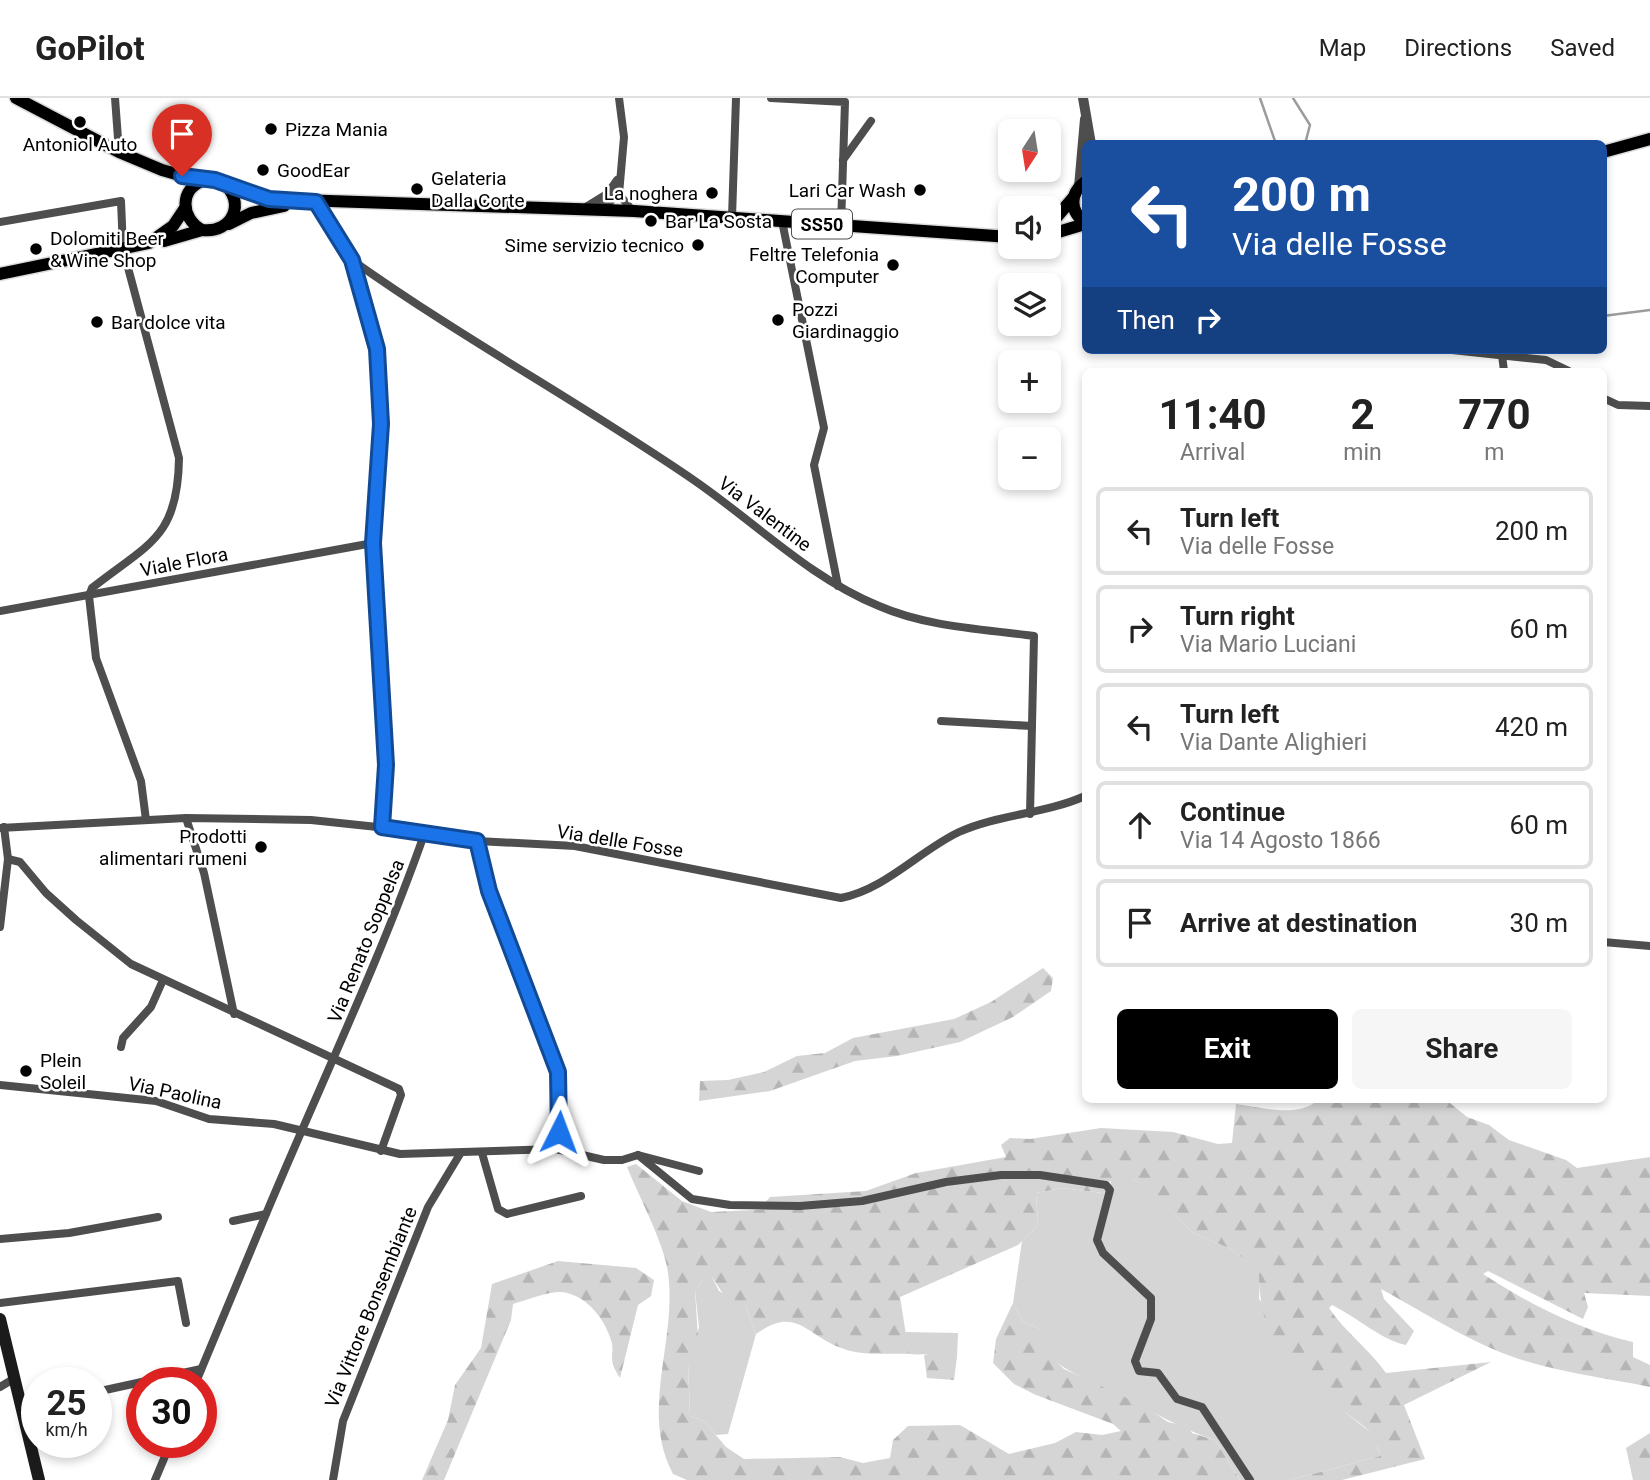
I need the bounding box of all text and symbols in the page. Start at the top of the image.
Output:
text: GoPilot [35,29,145,68]
text: Map [1319,34,1366,62]
text: Directions [1404,34,1512,62]
text: Saved [1550,34,1615,62]
pin [152,104,212,176]
marker: Antoniol Auto [72,114,88,130]
icon: arrive [163,115,201,153]
place label: Pizza Mania [285,118,388,141]
north arrow [998,119,1060,182]
map controls [998,119,1061,490]
marker: Pizza Mania [263,121,279,137]
place label: Antoniol Auto [23,133,137,156]
place label: GoodEar [277,159,350,182]
marker: GoodEar [255,162,271,178]
text: 200 m [1232,166,1371,223]
place label: Gelateria Dalla Corte [431,167,525,212]
icon: left [1117,168,1208,259]
place label: Lari Car Wash [789,179,906,202]
marker: Gelateria Dalla Corte [409,181,425,197]
place label: La noghera [604,182,698,205]
marker: Lari Car Wash [912,182,928,198]
marker: La noghera [704,185,720,201]
button: sound [998,196,1061,259]
place label: Bar La Sosta [665,210,772,233]
road number: SS50 [792,210,852,238]
marker: Bar La Sosta [643,213,659,229]
text: Via delle Fosse [1232,225,1447,263]
place label: Dolomiti Beer & Wine Shop [50,227,165,272]
place label: Sime servizio tecnico [505,234,684,257]
marker: Sime servizio tecnico [690,237,706,253]
marker: Dolomiti Beer & Wine Shop [28,241,44,257]
place label: Feltre Telefonia Computer [749,243,880,288]
marker: Feltre Telefonia Computer [885,257,901,273]
button: layers [998,273,1061,336]
place label: Pozzi Giardinaggio [792,298,899,343]
icon: right [1189,301,1227,339]
text: Then [1117,305,1175,335]
place label: Bar dolce vita [111,311,226,334]
marker: Pozzi Giardinaggio [770,312,786,328]
marker: Bar dolce vita [89,314,105,330]
button: + [998,350,1061,413]
text: 11:40 [1159,390,1267,439]
text: 2 [1350,390,1375,439]
text: 770 [1458,390,1531,439]
button: − [998,427,1061,490]
text: Arrival [1180,439,1245,466]
text: min [1343,439,1382,466]
text: m [1484,439,1504,466]
street label: Via Valentine [714,472,816,556]
text: Turn left [1180,503,1279,533]
icon: left [1121,512,1159,550]
text: 200 m [1495,516,1568,546]
text: Via delle Fosse [1180,533,1334,560]
street label: Viale Flora [138,542,230,582]
text: Turn right [1180,601,1295,631]
icon: right [1121,610,1159,648]
text: 60 m [1510,614,1568,644]
text: Via Mario Luciani [1180,631,1356,658]
text: Turn left [1180,699,1279,729]
icon: left [1121,708,1159,746]
text: 420 m [1495,712,1568,742]
text: Via Dante Alighieri [1180,729,1367,756]
text: Continue [1180,797,1285,827]
icon: ahead [1121,806,1159,844]
text: 60 m [1510,810,1568,840]
street label: Via delle Fosse [555,820,685,862]
place label: Prodotti alimentari rumeni [99,825,247,870]
text: Via 14 Agosto 1866 [1180,827,1381,854]
marker: Prodotti alimentari rumeni [253,839,269,855]
street label: Via Renato Soppelsa [323,856,409,1026]
icon: arrive [1121,904,1159,942]
text: Arrive at destination [1180,908,1417,938]
text: 30 m [1510,908,1568,938]
button: Exit [1117,1009,1338,1089]
button: Share [1352,1009,1572,1089]
place label: Plein Soleil [40,1049,86,1094]
marker: Plein Soleil [18,1063,34,1079]
street label: Via Paolina [126,1072,224,1114]
position arrow [522,1095,596,1169]
street label: Via Vittore Bonsembiante [320,1203,422,1411]
speed limit sign: 30 [126,1367,217,1458]
text: 25 [46,1383,87,1424]
text: km/h [45,1419,88,1440]

